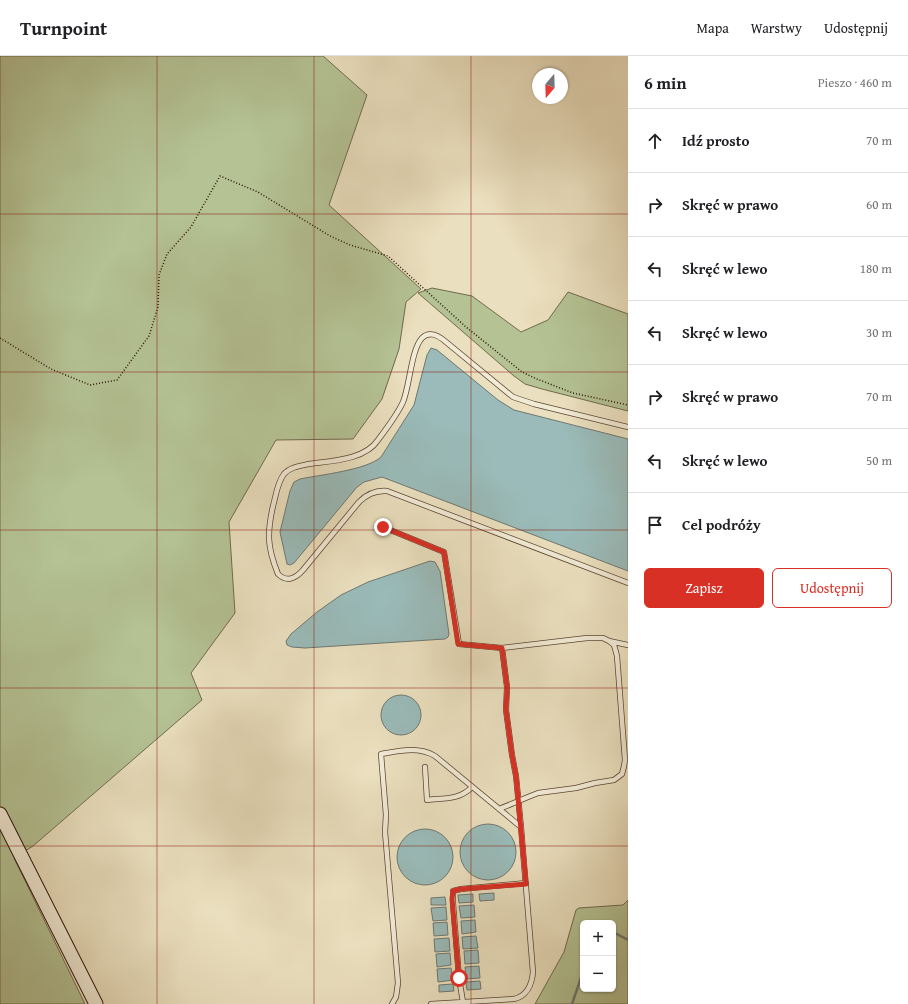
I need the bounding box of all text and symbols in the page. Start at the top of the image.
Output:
text: Turnpoint [20,14,107,42]
text: Mapa [697,18,729,38]
text: Warstwy [751,18,802,38]
text: Udostępnij [824,18,888,38]
north arrow [532,68,568,104]
text: 6 min [644,70,686,95]
text: Pieszo · 460 m [818,73,892,92]
icon: ahead [644,130,666,152]
text: Idź prosto [682,130,749,151]
text: 70 m [866,131,892,150]
icon: right [644,194,666,216]
text: Skręć w prawo [682,194,778,215]
text: 60 m [866,195,892,214]
icon: left [644,258,666,280]
text: Skręć w lewo [682,258,768,279]
text: 180 m [860,259,892,278]
icon: left [644,322,666,344]
text: Skręć w lewo [682,322,768,343]
text: 30 m [866,323,892,342]
icon: right [644,386,666,408]
text: Skręć w prawo [682,386,778,407]
text: 70 m [866,387,892,406]
icon: left [644,450,666,472]
text: Skręć w lewo [682,450,768,471]
text: 50 m [866,451,892,470]
icon: arrive [644,514,666,536]
text: Cel podróży [682,514,761,535]
route end [374,518,392,536]
button: Zapisz [644,568,764,608]
button: Udostępnij [772,568,892,608]
map controls [580,920,616,992]
button: + [580,920,616,956]
button: − [580,956,616,992]
route start [450,969,468,987]

